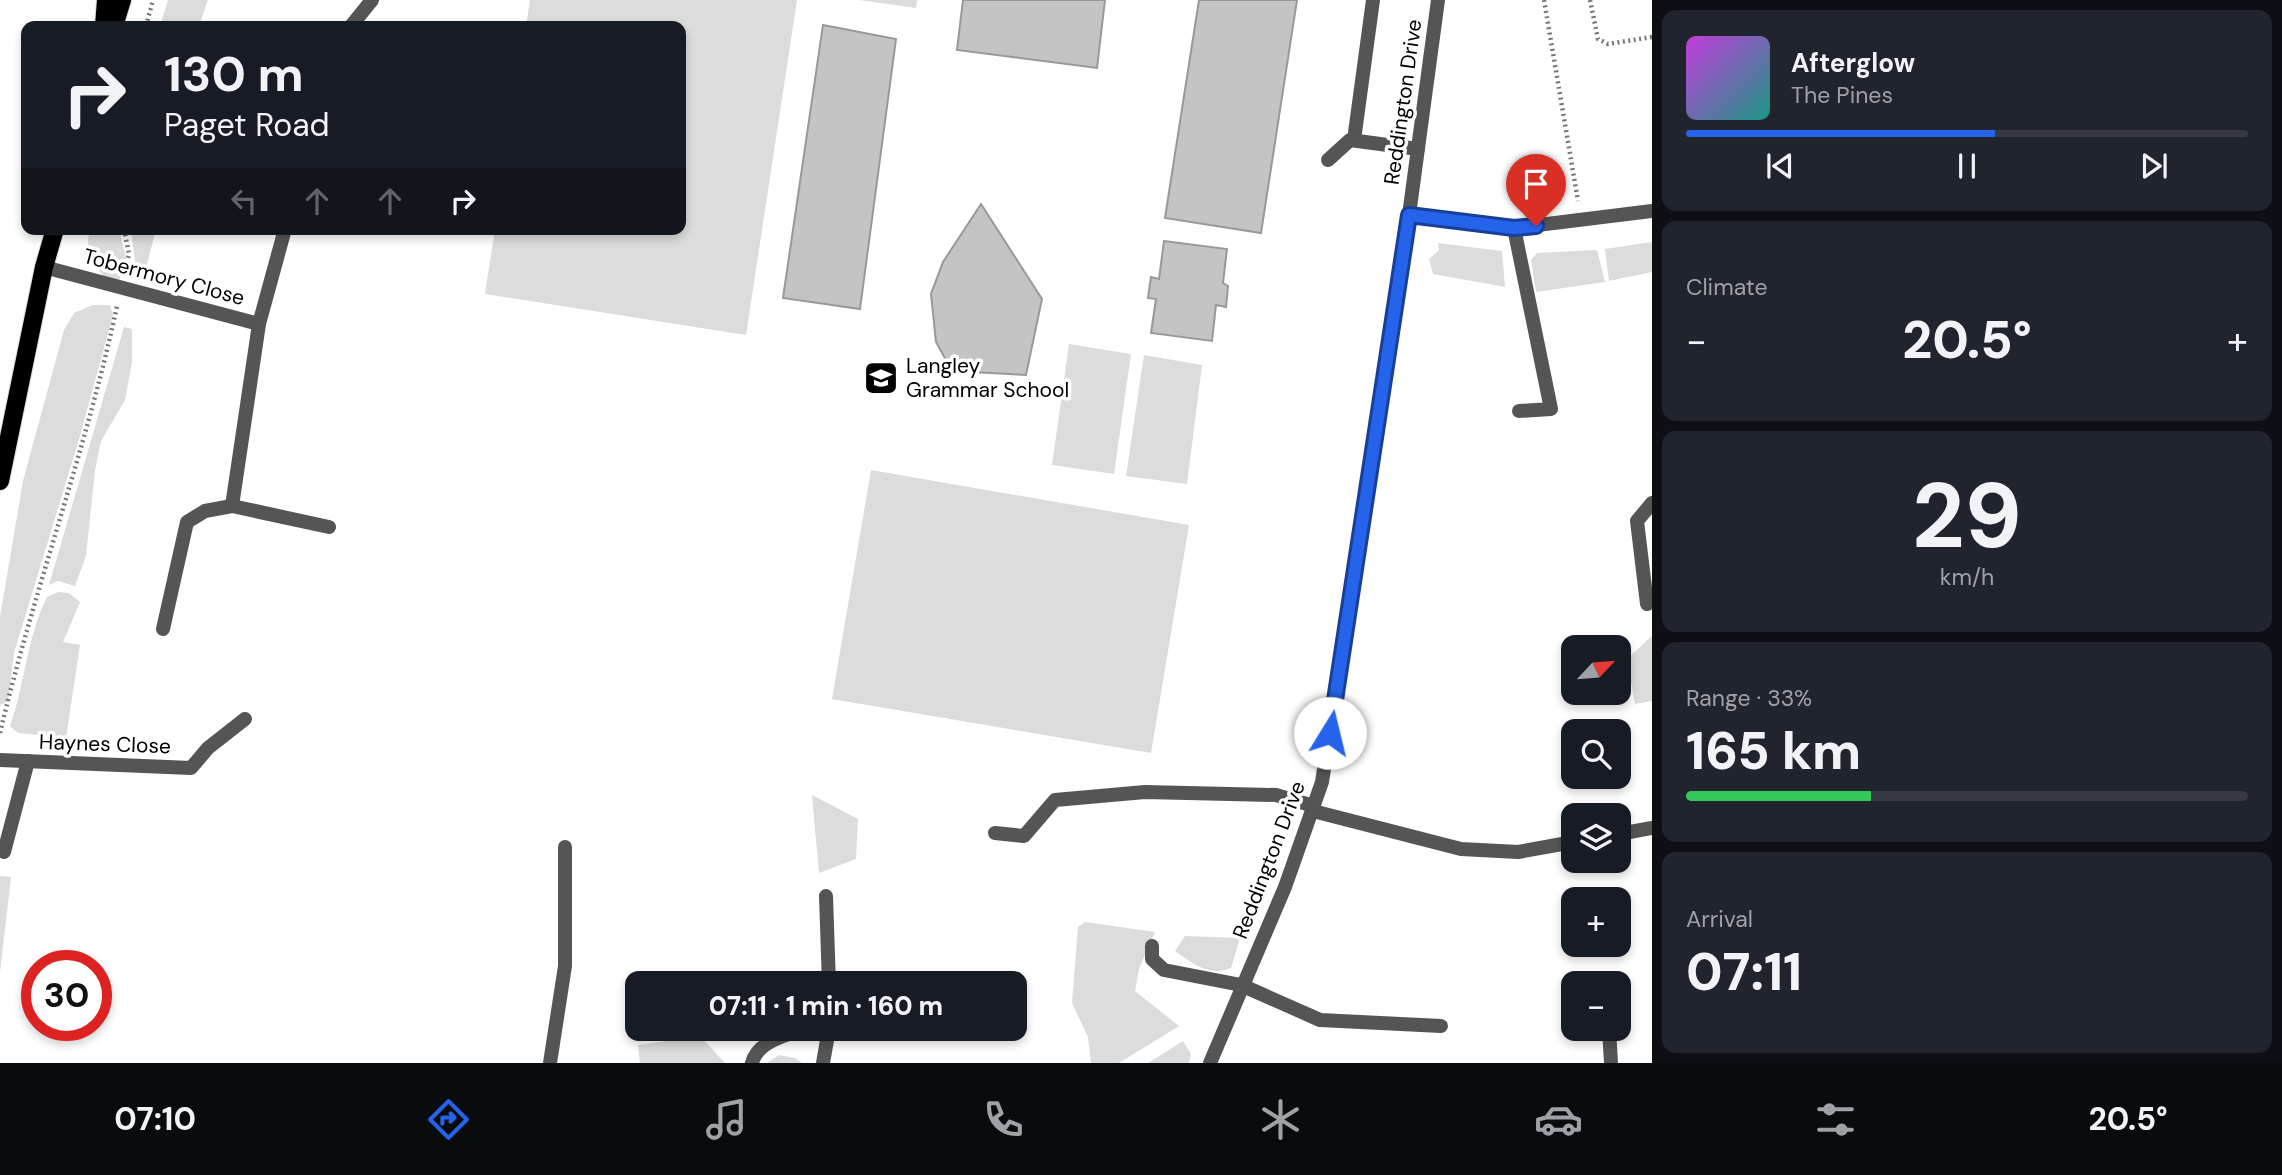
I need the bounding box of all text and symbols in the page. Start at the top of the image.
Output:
street label: Reddington Drive [1378,17,1428,186]
text: 130 m [164,42,304,106]
text: Afterglow [1791,46,1915,80]
icon: right [49,49,140,140]
text: The Pines [1791,80,1893,110]
text: Paget Road [164,104,330,146]
icon: previous [1761,147,1799,185]
icon: pause [1948,147,1986,185]
icon: next [2135,147,2173,185]
pin [1506,154,1566,226]
icon: arrive [1517,165,1555,203]
icon: left [225,182,263,220]
icon: ahead [298,182,336,220]
icon: ahead [371,182,409,220]
icon: right [444,182,482,220]
street label: Tobermory Close [80,242,248,312]
text: Climate [1686,272,1768,302]
text: 20.5° [1902,306,2032,374]
text: − [1686,316,1707,366]
text: + [2227,316,2248,366]
place label: Langley Grammar School [906,352,1069,404]
school or university icon: Langley Grammar School [862,359,900,397]
text: 29 [1912,457,2022,575]
text: km/h [1940,562,1994,592]
north arrow [1561,635,1631,705]
map controls [1561,635,1631,1041]
text: Range · 33% [1686,683,1812,713]
position arrow [1293,696,1367,770]
text: 165 km [1686,717,1861,785]
button: search [1561,719,1631,789]
street label: Haynes Close [39,728,171,760]
street label: Reddington Drive [1226,777,1312,943]
button: layers [1561,803,1631,873]
button: + [1561,887,1631,957]
text: Arrival [1686,904,1753,934]
text: 07:11 [1686,938,1802,1006]
speed limit sign: 30 [21,950,112,1041]
button: − [1561,971,1631,1041]
text: 07:11 · 1 min · 160 m [709,989,943,1023]
icon: directions [424,1095,473,1144]
icon: music [702,1095,751,1144]
icon: phone [979,1095,1028,1144]
icon: climate [1256,1095,1305,1144]
icon: car [1534,1095,1583,1144]
icon: filters [1811,1095,1860,1144]
text: 07:10 [114,1098,196,1140]
text: 20.5° [2089,1098,2168,1140]

